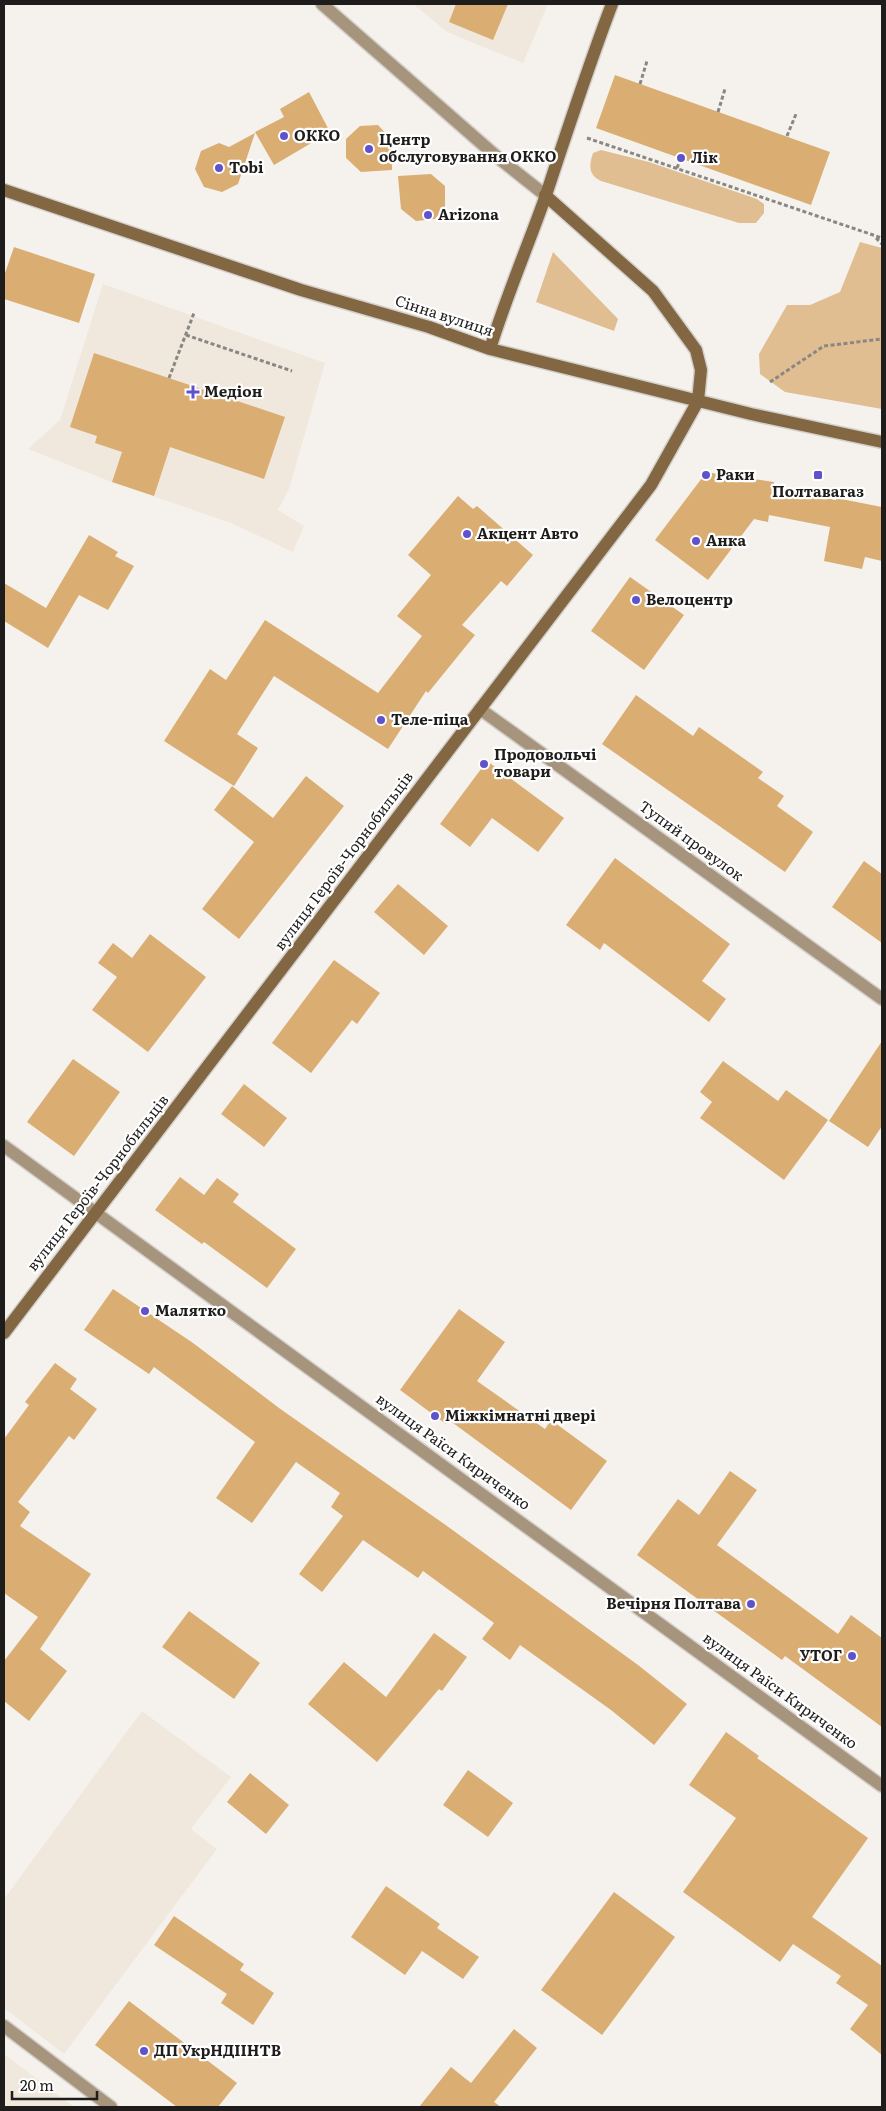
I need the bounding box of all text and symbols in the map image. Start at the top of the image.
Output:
place label: ОККО [294,123,340,146]
place label: Центр обслуговування ОККО [379,127,557,167]
marker: ОККО [278,130,290,142]
marker: Центр обслуговування ОККО [363,143,375,155]
place label: Лік [691,145,718,168]
marker: Лік [675,152,687,164]
place label: Tobi [229,155,264,178]
marker: Tobi [213,162,225,174]
place label: Arizona [438,202,499,225]
marker: Arizona [422,209,434,221]
street label: Сінна вулиця [392,288,497,341]
place label: Медіон [204,379,263,402]
marker: Медіон [186,385,200,399]
place label: Раки [716,462,755,485]
marker: Раки [700,469,712,481]
marker: Полтавагаз [812,469,824,481]
place label: Полтавагаз [772,479,864,502]
place label: Акцент Авто [477,521,579,544]
marker: Акцент Авто [461,528,473,540]
place label: Анка [706,528,747,551]
marker: Анка [690,535,702,547]
place label: Велоцентр [646,587,733,610]
marker: Велоцентр [630,594,642,606]
place label: Теле-піца [391,707,469,730]
marker: Теле-піца [375,714,387,726]
place label: Продовольчі товари [494,742,597,782]
marker: Продовольчі товари [478,758,490,770]
street label: вулиця Героїв-Чорнобильців [268,766,418,954]
street label: Тупий провулок [635,794,749,886]
street label: вулиця Героїв-Чорнобильців [20,1089,173,1275]
place label: Малятко [155,1298,226,1321]
marker: Малятко [139,1305,151,1317]
street label: вулиця Раїси Кириченко [372,1387,536,1515]
place label: Міжкімнатні двері [445,1403,596,1426]
marker: Міжкімнатні двері [429,1410,441,1422]
place label: Вечірня Полтава [606,1591,741,1614]
marker: Вечірня Полтава [745,1598,757,1610]
street label: вулиця Раїси Кириченко [699,1626,863,1754]
place label: УТОГ [800,1643,842,1666]
marker: УТОГ [846,1650,858,1662]
place label: ДП УкрНДІІНТВ [154,2038,281,2061]
marker: ДП УкрНДІІНТВ [138,2045,150,2057]
scale bar [12,2068,98,2100]
text: 20 m [20,2073,54,2096]

